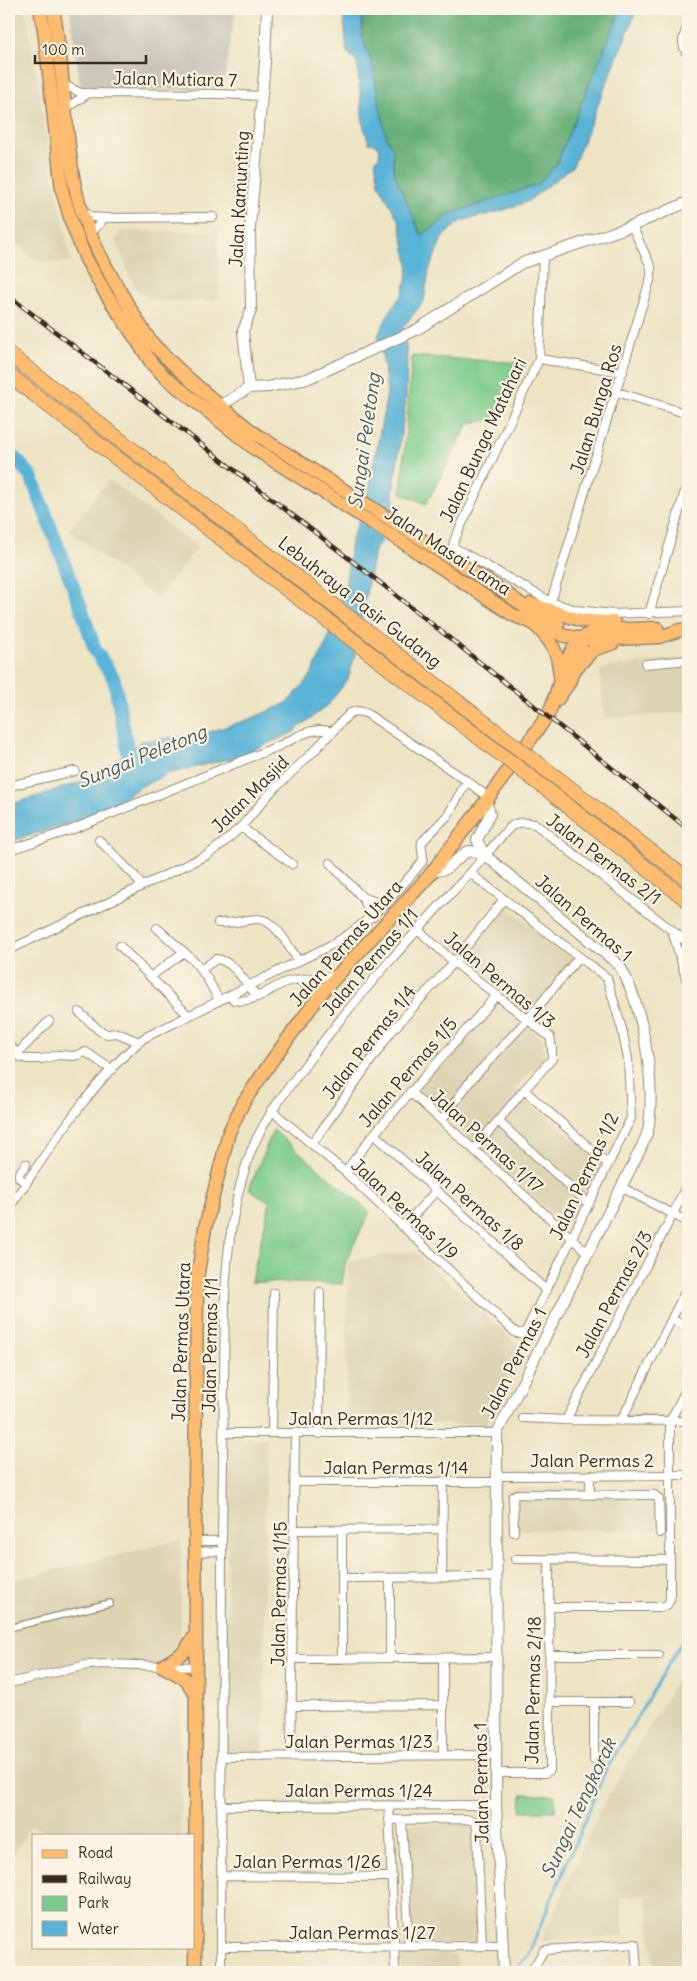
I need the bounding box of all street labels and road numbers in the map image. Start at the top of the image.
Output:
street label: Jalan Mutiara 7 [113,66,238,92]
street label: Jalan Kamunting [224,130,254,268]
street label: Jalan Bunga Ros [565,341,627,477]
street label: Jalan Bunga Matahari [435,354,531,526]
street label: Jalan Masai Lama [381,502,515,600]
street label: Lebuhraya Pasir Gudang [274,531,446,673]
street label: Jalan Masjid [207,750,294,837]
street label: Jalan Permas 2/1 [542,808,666,910]
street label: Jalan Permas 1 [531,870,637,966]
street label: Jalan Permas Utara [285,875,407,1011]
street label: Jalan Permas 1/1 [317,904,423,1020]
street label: Jalan Permas 1/3 [440,927,560,1033]
street label: Jalan Permas 1/4 [317,980,421,1104]
street label: Jalan Permas 1/5 [354,1012,462,1132]
street label: Jalan Permas 1/17 [426,1084,548,1198]
street label: Jalan Permas 1/2 [544,1109,624,1243]
street label: Jalan Permas 1/8 [411,1146,529,1256]
street label: Jalan Permas 1/9 [347,1153,463,1265]
street label: Jalan Permas 2/3 [571,1226,657,1362]
street label: Jalan Permas Utara [167,1262,195,1422]
street label: Jalan Permas 1/1 [197,1277,223,1413]
street label: Jalan Permas 1 [476,1304,552,1422]
street label: Jalan Permas 1/12 [289,1407,434,1430]
street label: Jalan Permas 2 [530,1449,654,1472]
street label: Jalan Permas 1/14 [323,1456,469,1479]
street label: Jalan Permas 1/15 [266,1521,292,1667]
street label: Jalan Permas 2/18 [520,1616,546,1764]
street label: Jalan Permas 1 [468,1722,494,1844]
street label: Jalan Permas 1/23 [285,1730,433,1753]
street label: Jalan Permas 1/24 [285,1779,433,1802]
street label: Jalan Permas 1/26 [233,1850,381,1873]
street label: Jalan Permas 1/27 [289,1921,435,1944]

